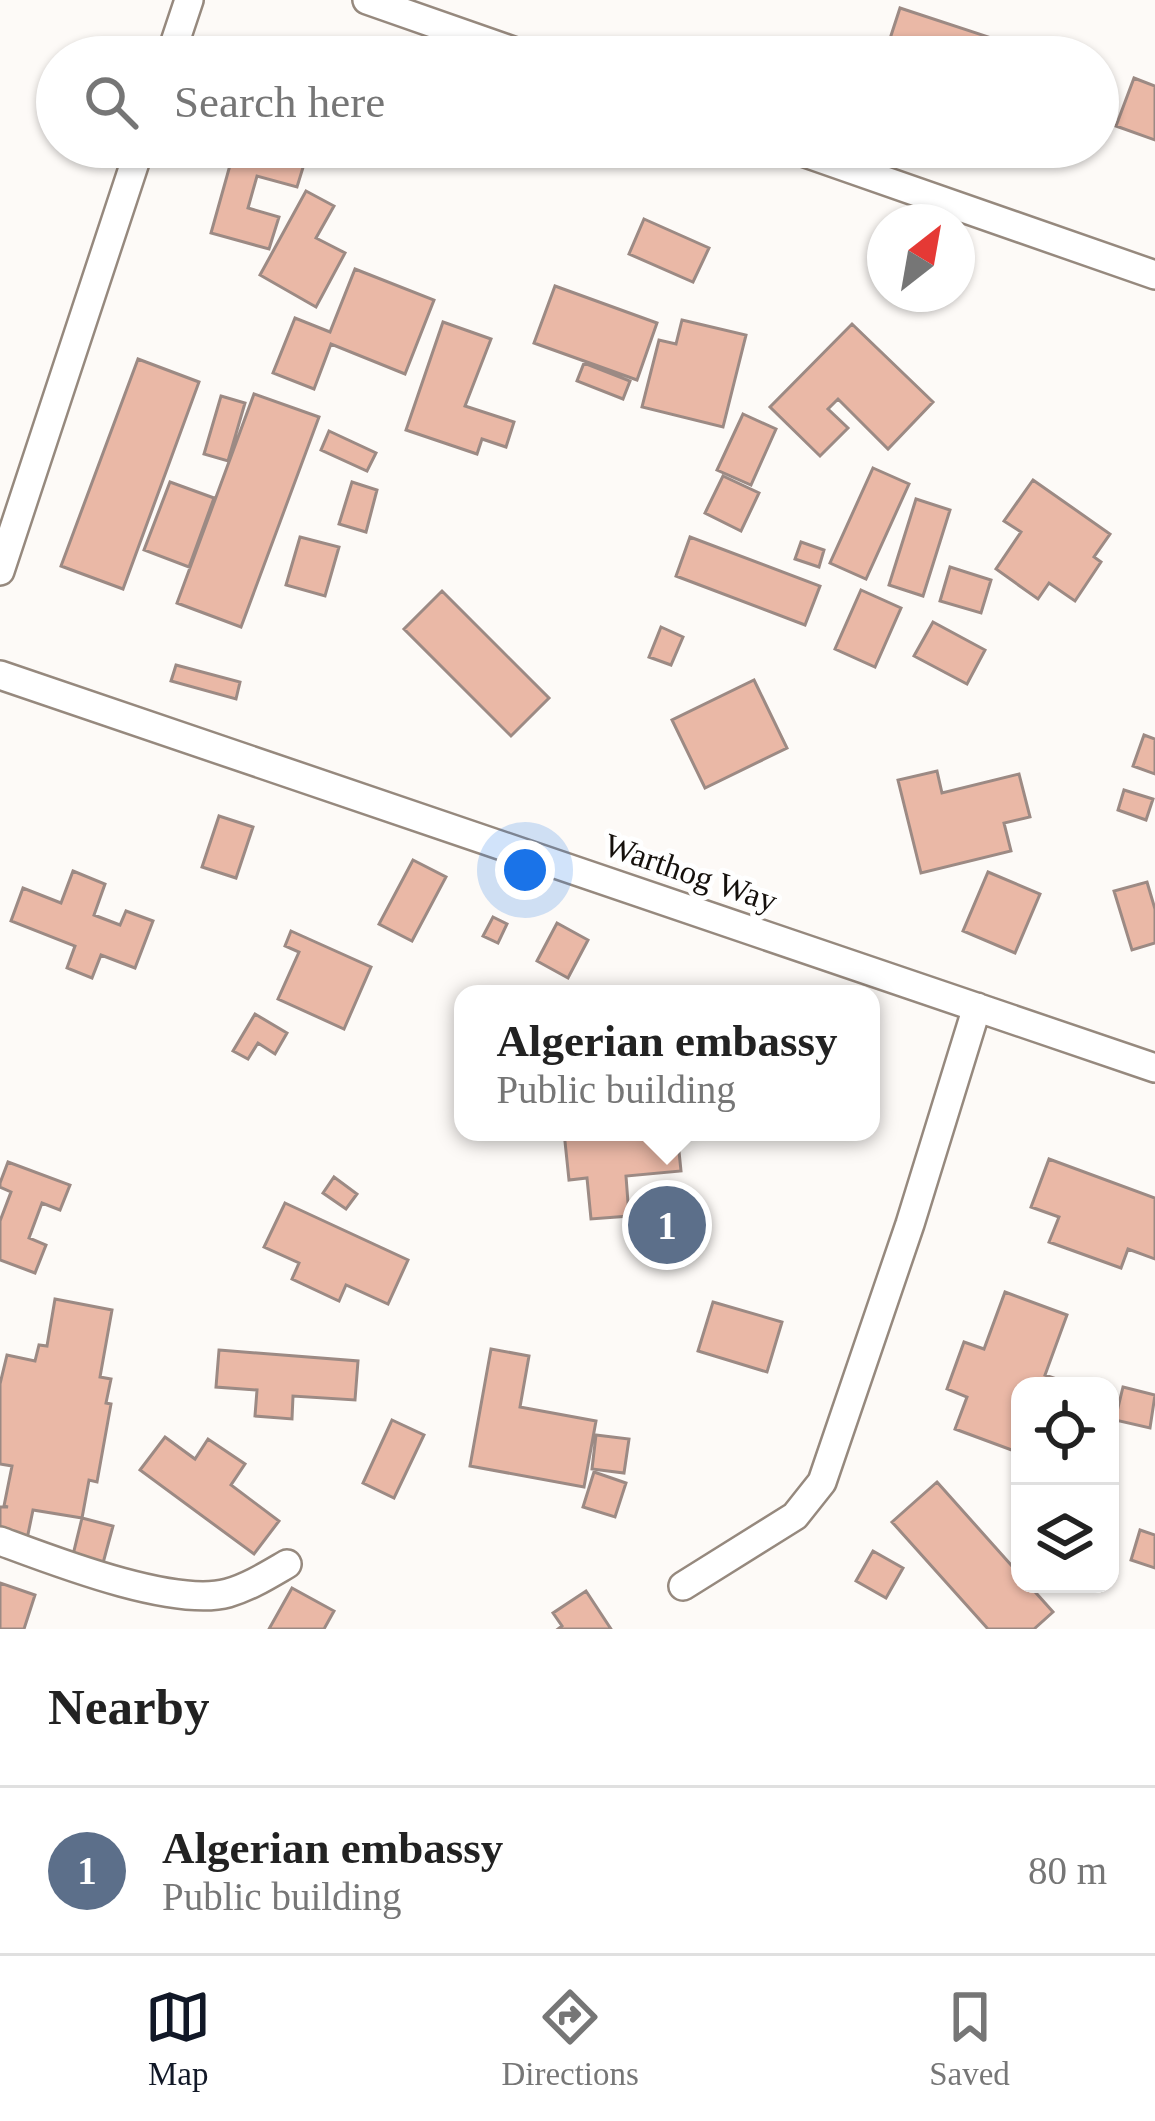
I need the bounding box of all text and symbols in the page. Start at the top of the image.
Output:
search box [36,36,1119,168]
icon: search [78,69,144,135]
text: Search here [174,77,385,127]
north arrow [867,204,975,312]
street label: Warthog Way [600,827,782,919]
your location [495,840,555,900]
popup [454,985,880,1141]
text: Algerian embassy [496,1016,838,1066]
text: Public building [496,1068,736,1111]
pin: 1 [628,1180,706,1270]
map controls [1011,1377,1119,1593]
button: locate [1011,1377,1119,1485]
button: layers [1011,1485,1119,1593]
text: Nearby [48,1679,209,1735]
text: Algerian embassy [162,1823,503,1873]
text: 1 [77,1849,97,1892]
text: 80 m [1028,1849,1107,1892]
text: Public building [162,1875,401,1918]
tab: Map [145,1984,211,2093]
tab: Directions [501,1984,639,2093]
tab: Saved [929,1984,1010,2093]

